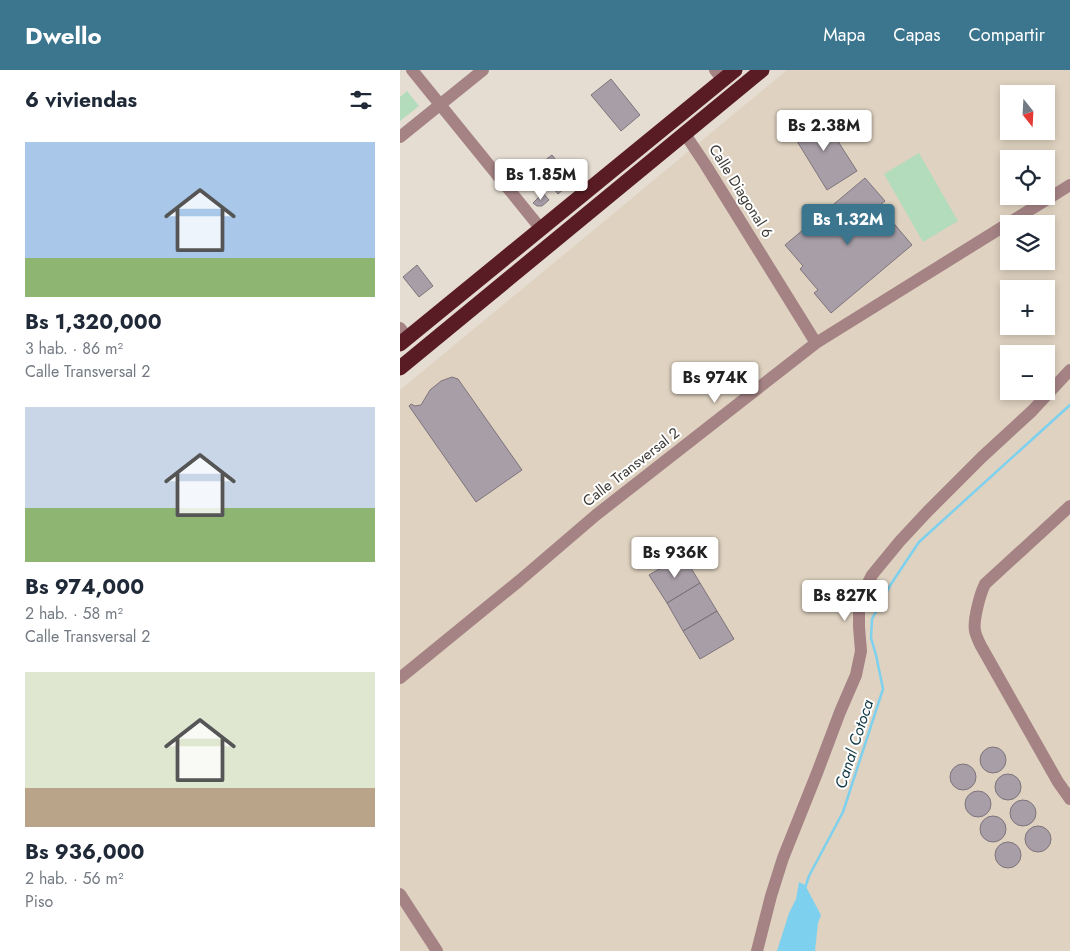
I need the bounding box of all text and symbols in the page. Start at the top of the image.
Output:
text: Dwello [25,18,102,53]
text: Mapa [823,22,865,48]
text: Capas [893,22,941,48]
text: Compartir [969,22,1045,48]
text: 6 viviendas [25,85,137,115]
north arrow [1000,85,1055,140]
map controls [1000,85,1055,400]
icon: filters [347,86,375,114]
pin: Bs 2.38M [772,109,876,152]
text: Bs 2.38M [788,114,860,137]
street label: Calle Diagonal 6 [703,140,779,242]
button: locate [1000,150,1055,205]
pin: Bs 1.85M [489,158,593,201]
text: Bs 1.85M [506,163,576,186]
icon: home [155,175,245,265]
pin: Bs 1.32M [796,204,900,246]
text: Bs 1.32M [813,208,883,231]
button: layers [1000,215,1055,270]
button: + [1000,280,1055,335]
text: Bs 1,320,000 [25,307,162,337]
text: 3 hab. · 86 m² [25,337,123,360]
button: − [1000,345,1055,400]
text: Calle Transversal 2 [25,360,150,383]
pin: Bs 974K [669,362,761,404]
text: Bs 974K [683,366,747,389]
street label: Calle Transversal 2 [578,422,684,512]
icon: home [155,440,245,530]
pin: Bs 936K [629,536,721,579]
text: Bs 936K [642,541,708,564]
text: Bs 974,000 [25,572,144,602]
pin: Bs 827K [799,580,891,622]
text: Bs 827K [813,584,877,607]
text: 2 hab. · 58 m² [25,602,123,625]
text: Calle Transversal 2 [25,625,150,648]
water label: Canal Cotoca [829,696,879,792]
icon: home [155,705,245,795]
text: Bs 936,000 [25,837,144,867]
text: 2 hab. · 56 m² [25,867,124,890]
text: Piso [25,890,53,913]

